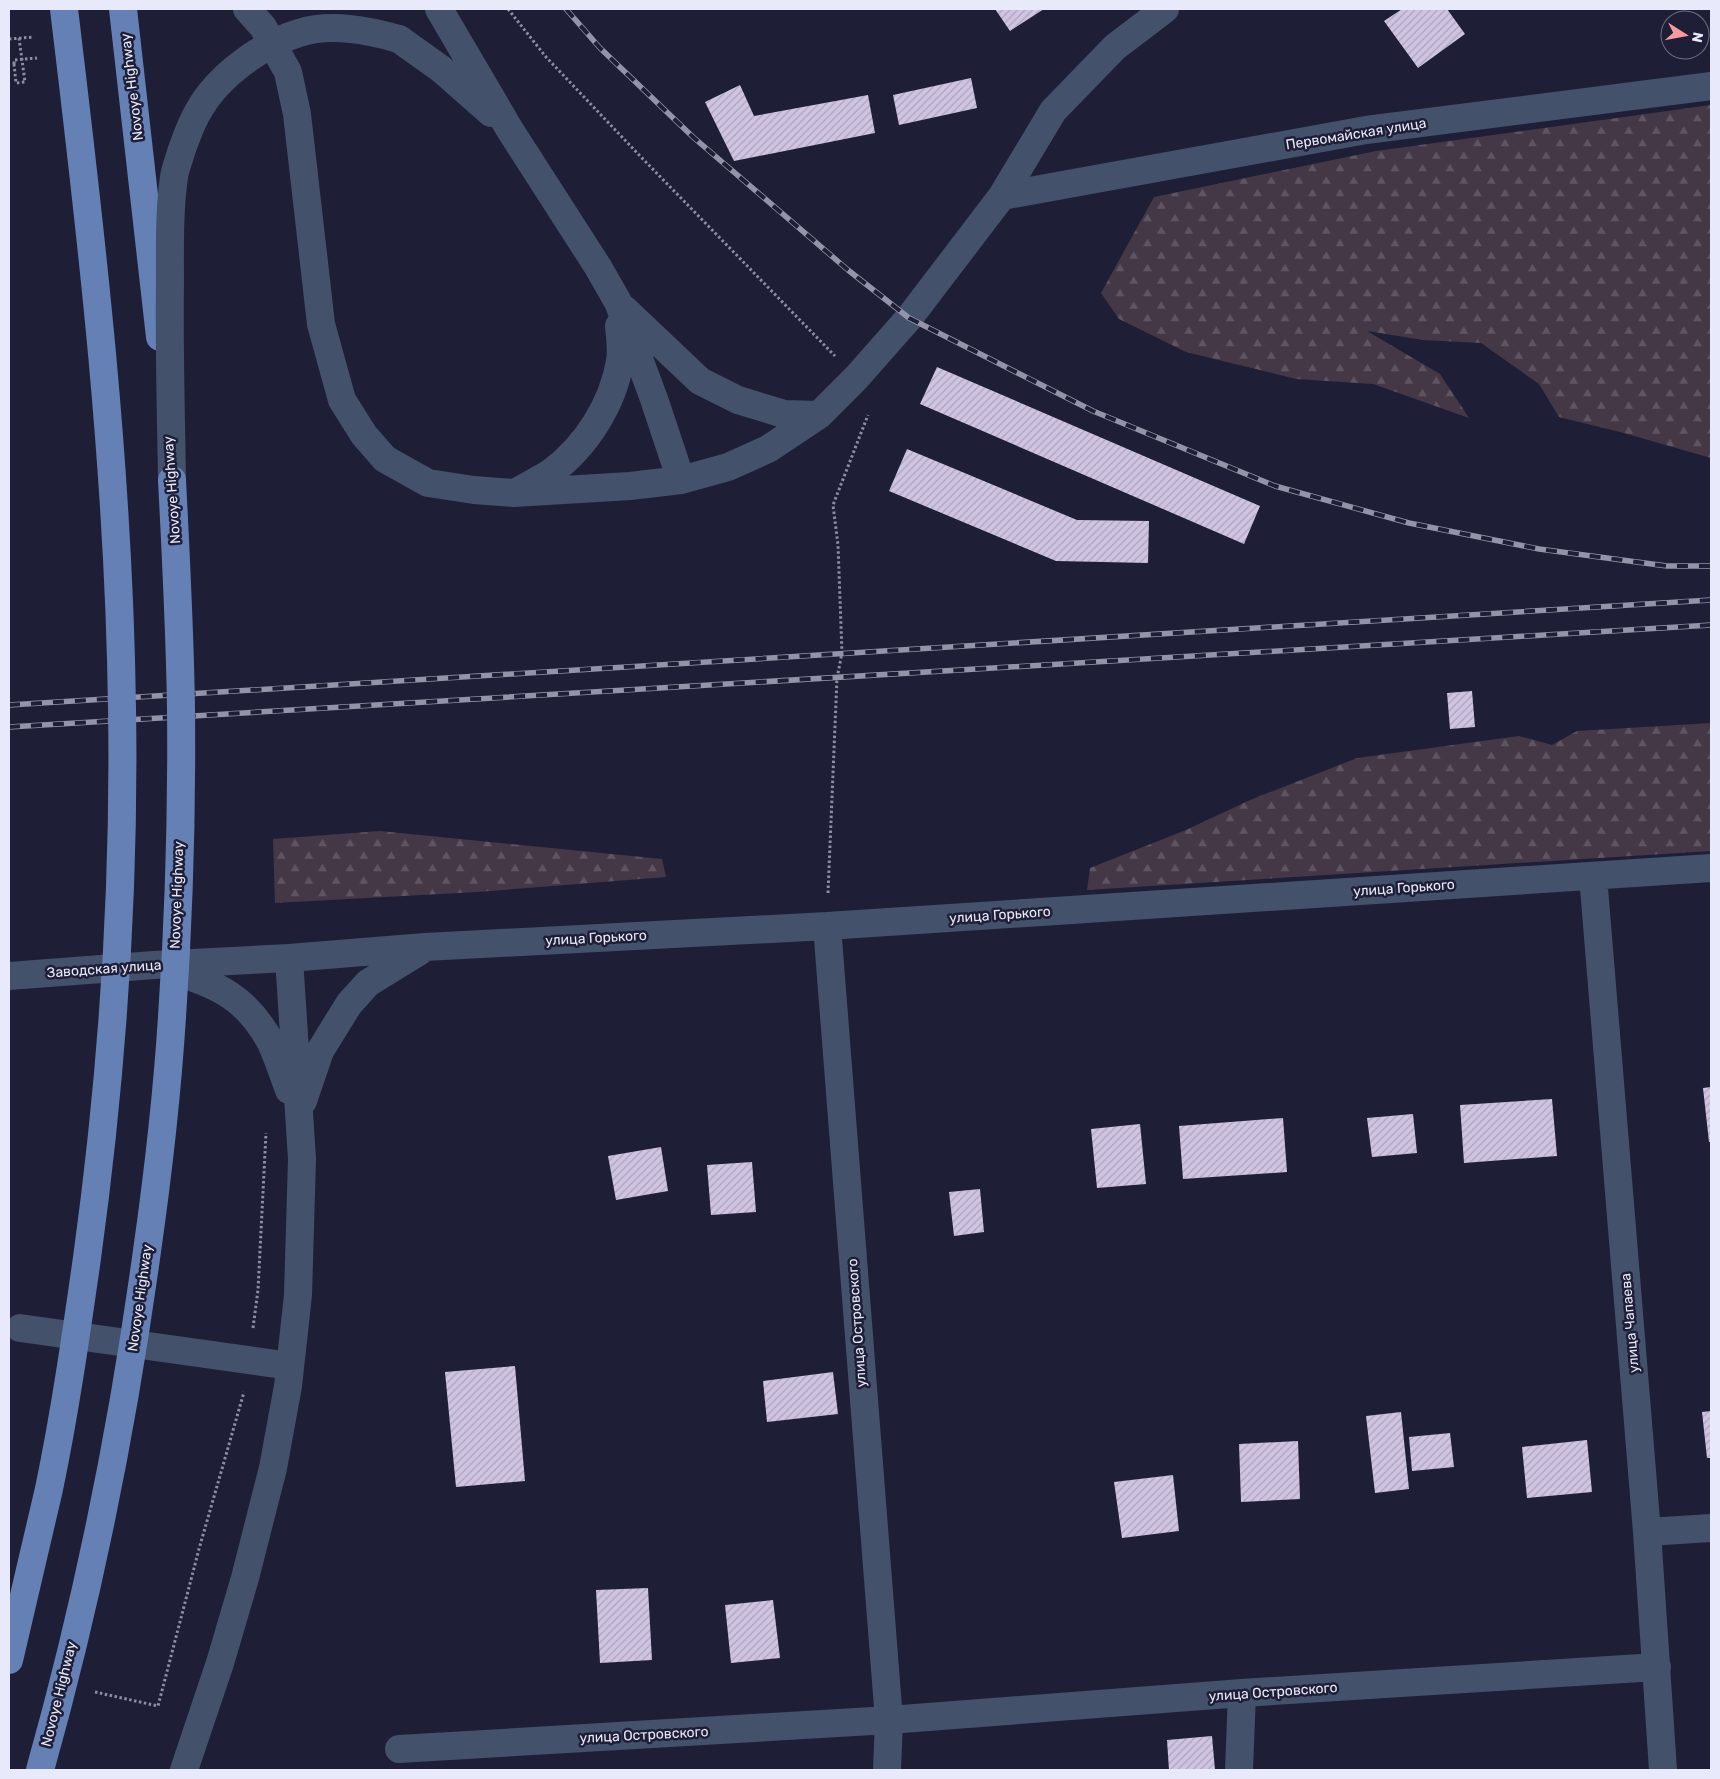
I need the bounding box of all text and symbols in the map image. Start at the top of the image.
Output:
north arrow [1660,10,1710,60]
text: N [1688,31,1707,44]
street label: Novoye Highway [117,32,147,142]
street label: Первомайская улица [1284,114,1428,154]
street label: Novoye Highway [160,435,184,544]
street label: Novoye Highway [167,840,187,949]
street label: улица Горького [1353,876,1455,900]
street label: улица Горького [949,903,1051,927]
street label: улица Горького [545,927,647,949]
street label: Заводская улица [46,957,162,981]
street label: Novoye Highway [124,1243,156,1353]
street label: улица Островского [844,1258,870,1388]
street label: улица Чапаева [1617,1272,1643,1374]
street label: Novoye Highway [38,1639,80,1748]
street label: улица Островского [1208,1679,1338,1705]
street label: улица Островского [579,1723,709,1747]

